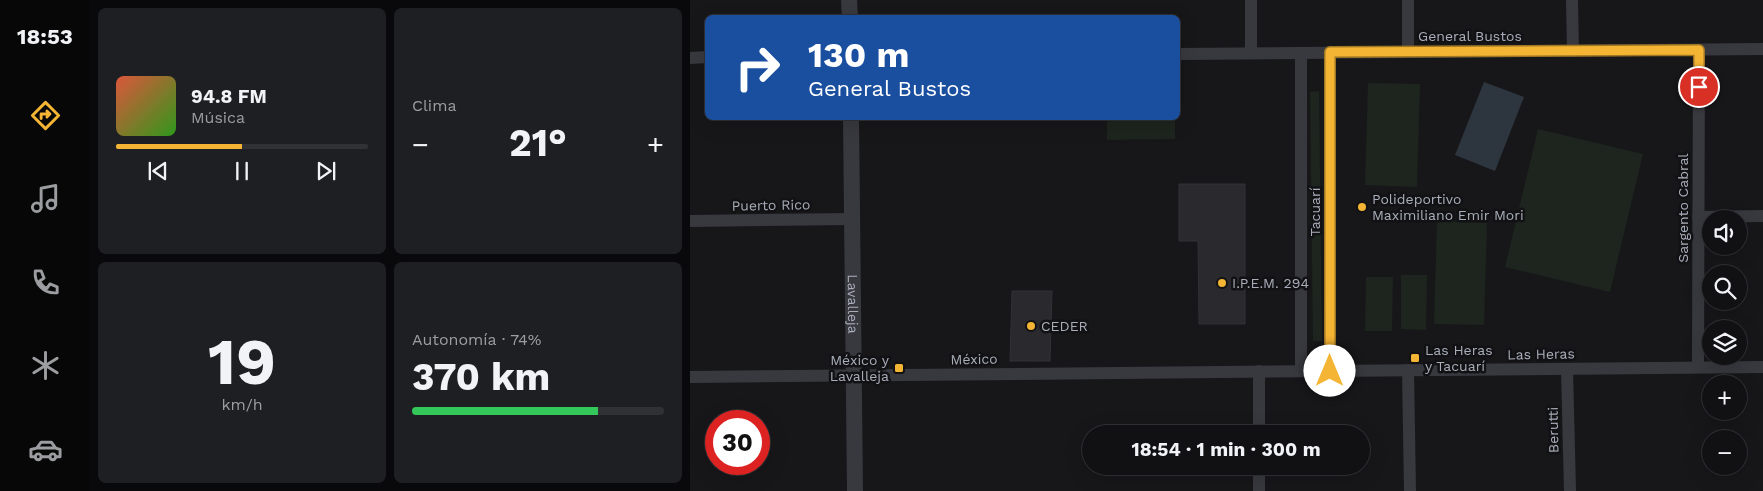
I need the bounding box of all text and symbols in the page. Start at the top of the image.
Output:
text: 18:53 [17,24,73,49]
street label: General Bustos [1418,28,1522,44]
text: 130 m [808,34,909,76]
icon: right [725,35,790,100]
pin [1678,66,1720,108]
icon: arrive [1685,73,1713,101]
text: General Bustos [808,76,971,101]
text: 94.8 FM [191,85,267,108]
text: Clima [412,96,456,115]
icon: directions [28,98,63,133]
text: Música [191,108,245,127]
text: 21° [509,121,567,165]
text: − [412,128,429,161]
text: + [647,128,664,161]
street label: Sargento Cabral [1675,153,1691,263]
icon: previous [144,157,172,185]
icon: pause [228,157,256,185]
icon: next [312,157,340,185]
icon: music [28,181,63,216]
street label: Tacuarí [1307,187,1323,236]
place label: Polideportivo Maximiliano Emir Mori [1372,191,1524,223]
street label: Puerto Rico [731,196,811,214]
marker: Polideportivo Maximiliano Emir Mori [1356,201,1368,213]
map controls [1702,210,1747,475]
button: sound [1702,210,1747,255]
icon: phone [28,265,63,300]
button: search [1702,265,1747,310]
street label: Lavalleja [845,274,861,334]
place label: I.P.E.M. 294 [1232,275,1309,291]
marker: I.P.E.M. 294 [1216,277,1228,289]
place label: CEDER [1041,318,1088,334]
marker: CEDER [1025,320,1037,332]
button: layers [1702,320,1747,365]
text: 19 [208,324,276,400]
text: Autonomía · 74% [412,330,542,349]
place label: Las Heras y Tacuarí [1425,342,1493,374]
position arrow [1303,344,1355,396]
street label: Las Heras [1507,345,1575,363]
icon: climate [28,348,63,383]
street label: México [950,351,998,367]
place label: México y Lavalleja [830,352,890,384]
marker: Las Heras y Tacuarí [1409,352,1421,364]
text: 370 km [412,355,550,399]
marker: México y Lavalleja [893,362,905,374]
button: + [1702,375,1747,420]
text: km/h [221,395,263,414]
street label: Berutti [1545,407,1561,453]
speed limit sign: 30 [705,410,770,475]
button: − [1702,430,1747,475]
icon: car [28,432,63,467]
text: 18:54 · 1 min · 300 m [1131,438,1321,461]

